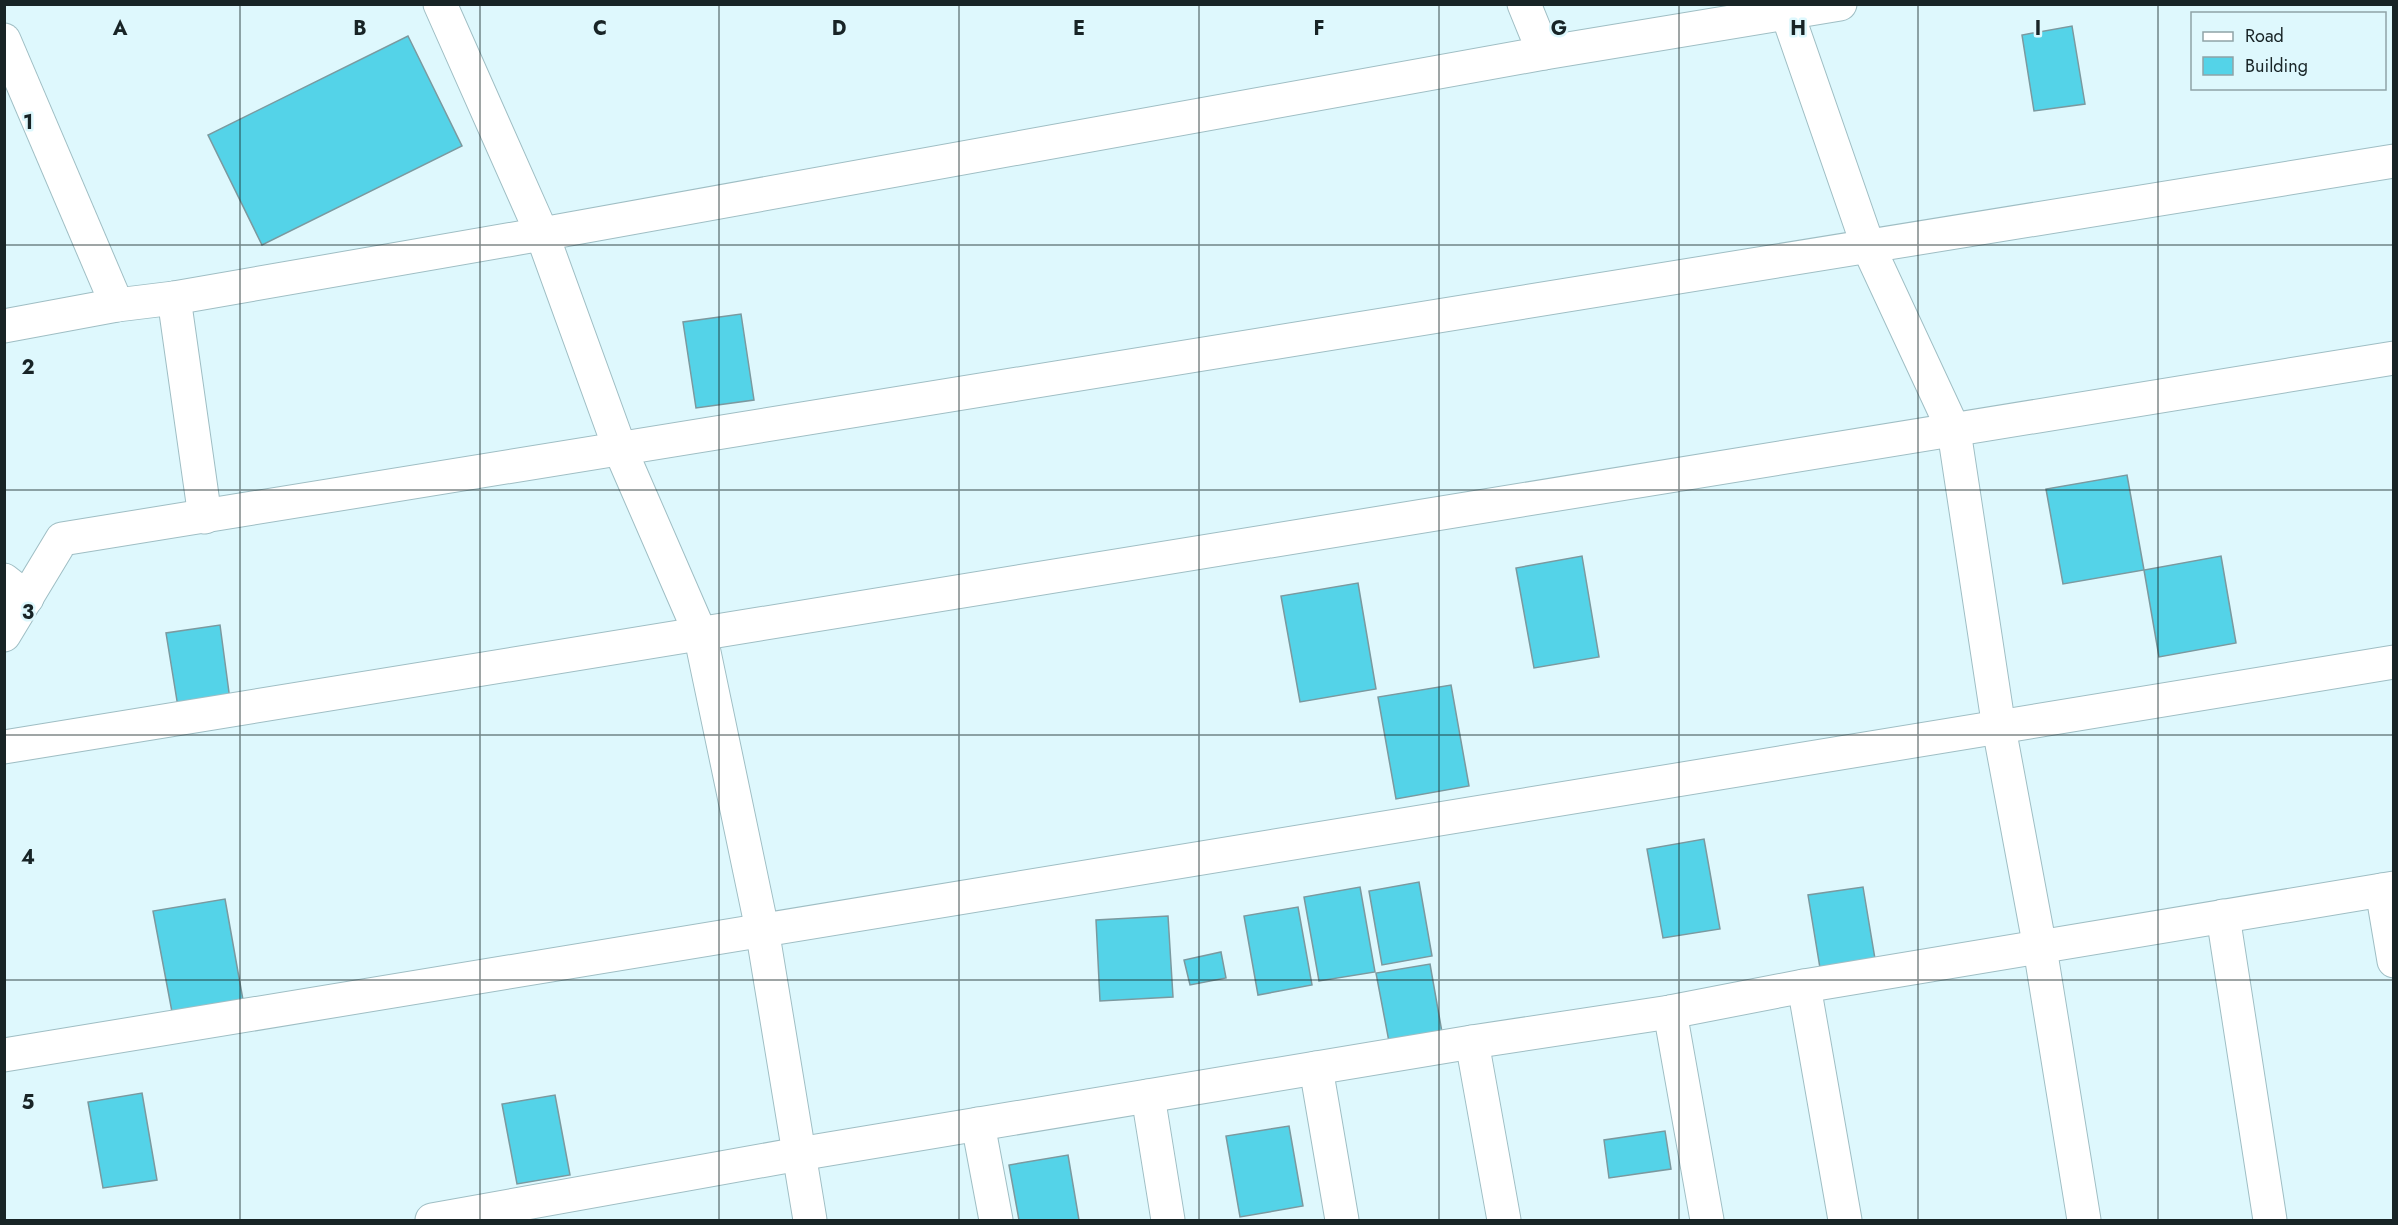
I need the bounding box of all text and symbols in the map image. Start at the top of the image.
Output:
legend [2191,12,2386,90]
text: A [112,14,128,43]
text: B [353,14,367,43]
text: C [593,14,607,43]
text: D [832,14,846,43]
text: E [1073,14,1085,43]
text: F [1313,14,1325,43]
text: G [1551,14,1567,43]
text: H [1790,14,1806,43]
text: I [2035,14,2041,43]
text: Road [2245,23,2284,49]
text: Building [2245,53,2308,79]
text: 1 [23,108,33,137]
text: 2 [21,353,35,382]
text: 3 [22,598,34,627]
text: 4 [21,843,35,872]
text: 5 [22,1088,35,1117]

